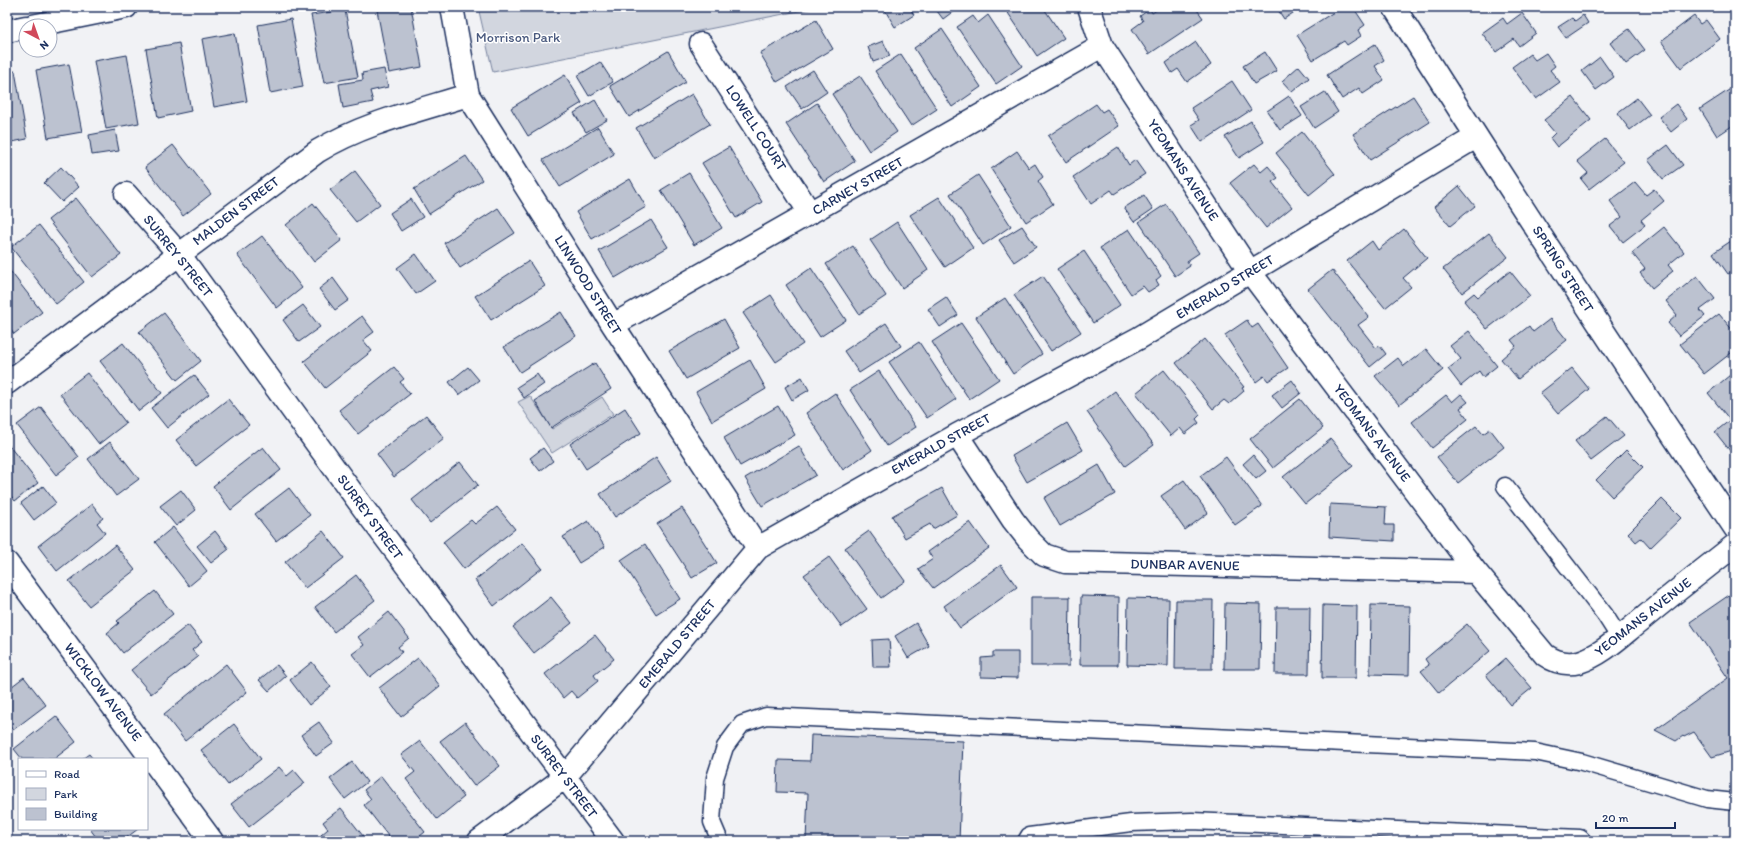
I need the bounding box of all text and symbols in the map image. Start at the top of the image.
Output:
north arrow [18,18,58,58]
park label: Morrison Park [476,29,561,46]
text: N [37,38,51,53]
street label: LOWELL COURT [722,82,790,174]
street label: YEOMANS AVENUE [1144,116,1222,224]
street label: CARNEY STREET [809,153,907,219]
street label: MALDEN STREET [189,173,283,249]
street label: SURREY STREET [140,211,216,301]
street label: SPRING STREET [1529,223,1597,316]
street label: LINWOOD STREET [551,232,625,338]
street label: EMERALD STREET [1173,251,1277,323]
street label: YEOMANS AVENUE [1330,381,1414,485]
street label: EMERALD STREET [888,410,994,478]
street label: SURREY STREET [333,471,407,563]
street label: DUNBAR AVENUE [1130,556,1240,574]
street label: YEOMANS AVENUE [1591,574,1695,660]
street label: EMERALD STREET [635,596,719,692]
street label: WICKLOW AVENUE [60,639,146,745]
street label: SURREY STREET [527,731,601,822]
legend [18,758,148,830]
text: Road [54,767,80,781]
text: Park [54,787,78,801]
scale bar [1596,804,1675,830]
text: Building [54,807,98,821]
text: 20 m [1602,811,1629,825]

